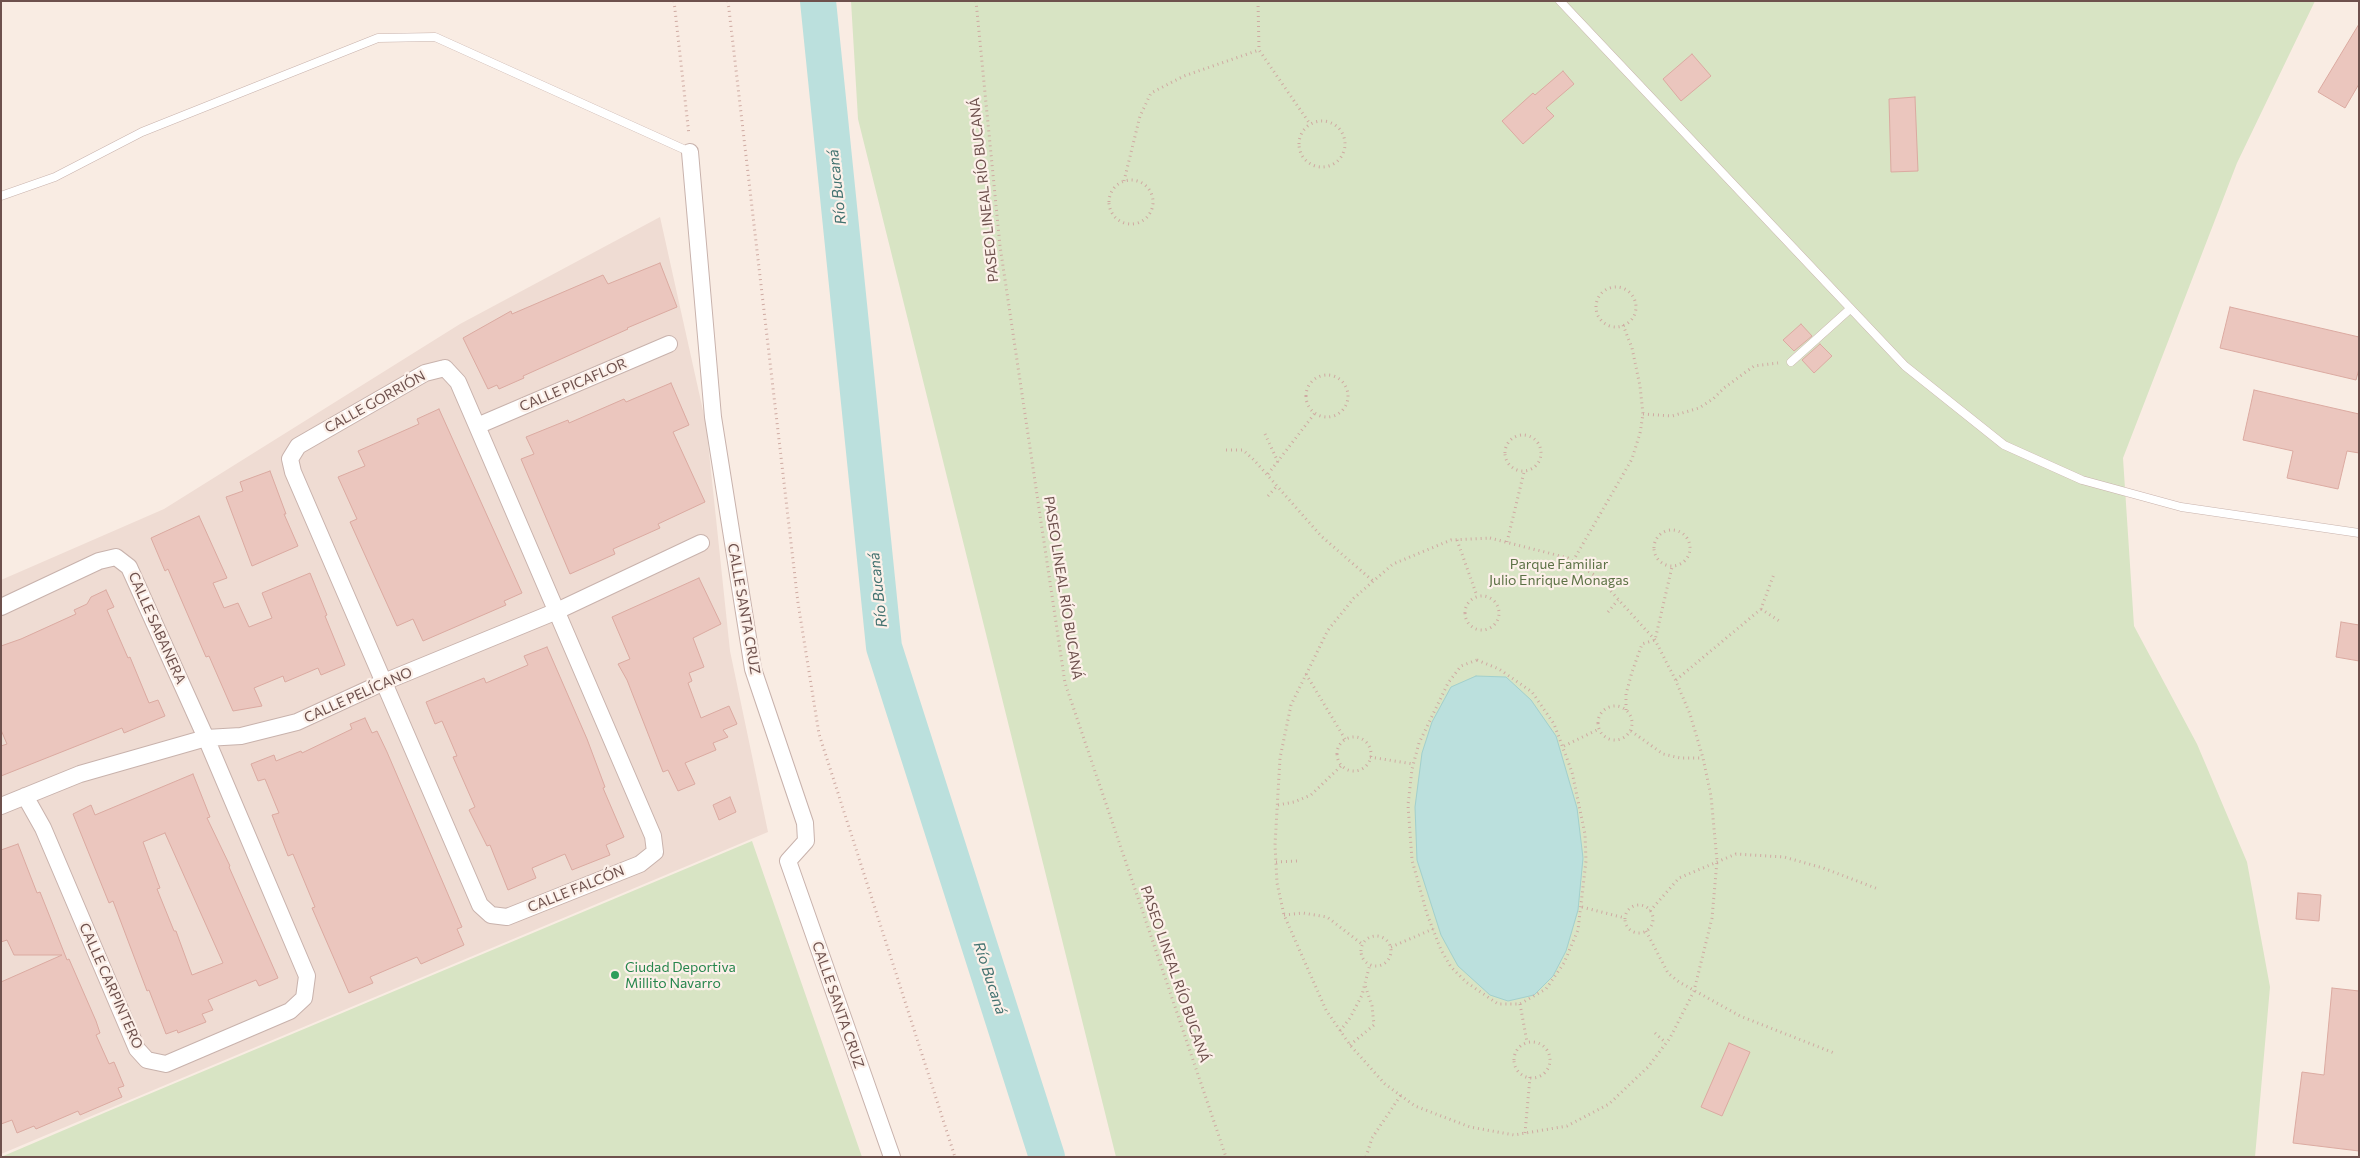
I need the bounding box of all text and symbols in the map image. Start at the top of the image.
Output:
street label: PASEO LINEAL RÍO BUCANÁ [966,97,1002,283]
water label: Río Bucaná [824,149,850,225]
street label: CALLE PICAFLOR [517,355,629,415]
street label: CALLE GORRIÓN [322,367,428,437]
street label: PASEO LINEAL RÍO BUCANÁ [1040,495,1086,681]
street label: CALLE SANTA CRUZ [724,542,764,676]
water label: Río Bucaná [865,552,891,628]
park label: Parque Familiar Julio Enrique Monagas [1489,556,1629,588]
street label: CALLE SABANERA [125,569,189,687]
street label: CALLE PELÍCANO [301,664,415,726]
street label: CALLE FALCÓN [525,862,627,916]
street label: PASEO LINEAL RÍO BUCANÁ [1137,884,1213,1064]
street label: CALLE CARPINTERO [76,920,146,1052]
street label: CALLE SANTA CRUZ [808,939,868,1071]
water label: Río Bucaná [970,939,1010,1017]
place label: Ciudad Deportiva Millito Navarro [625,959,736,992]
marker: Ciudad Deportiva Millito Navarro [609,969,621,981]

